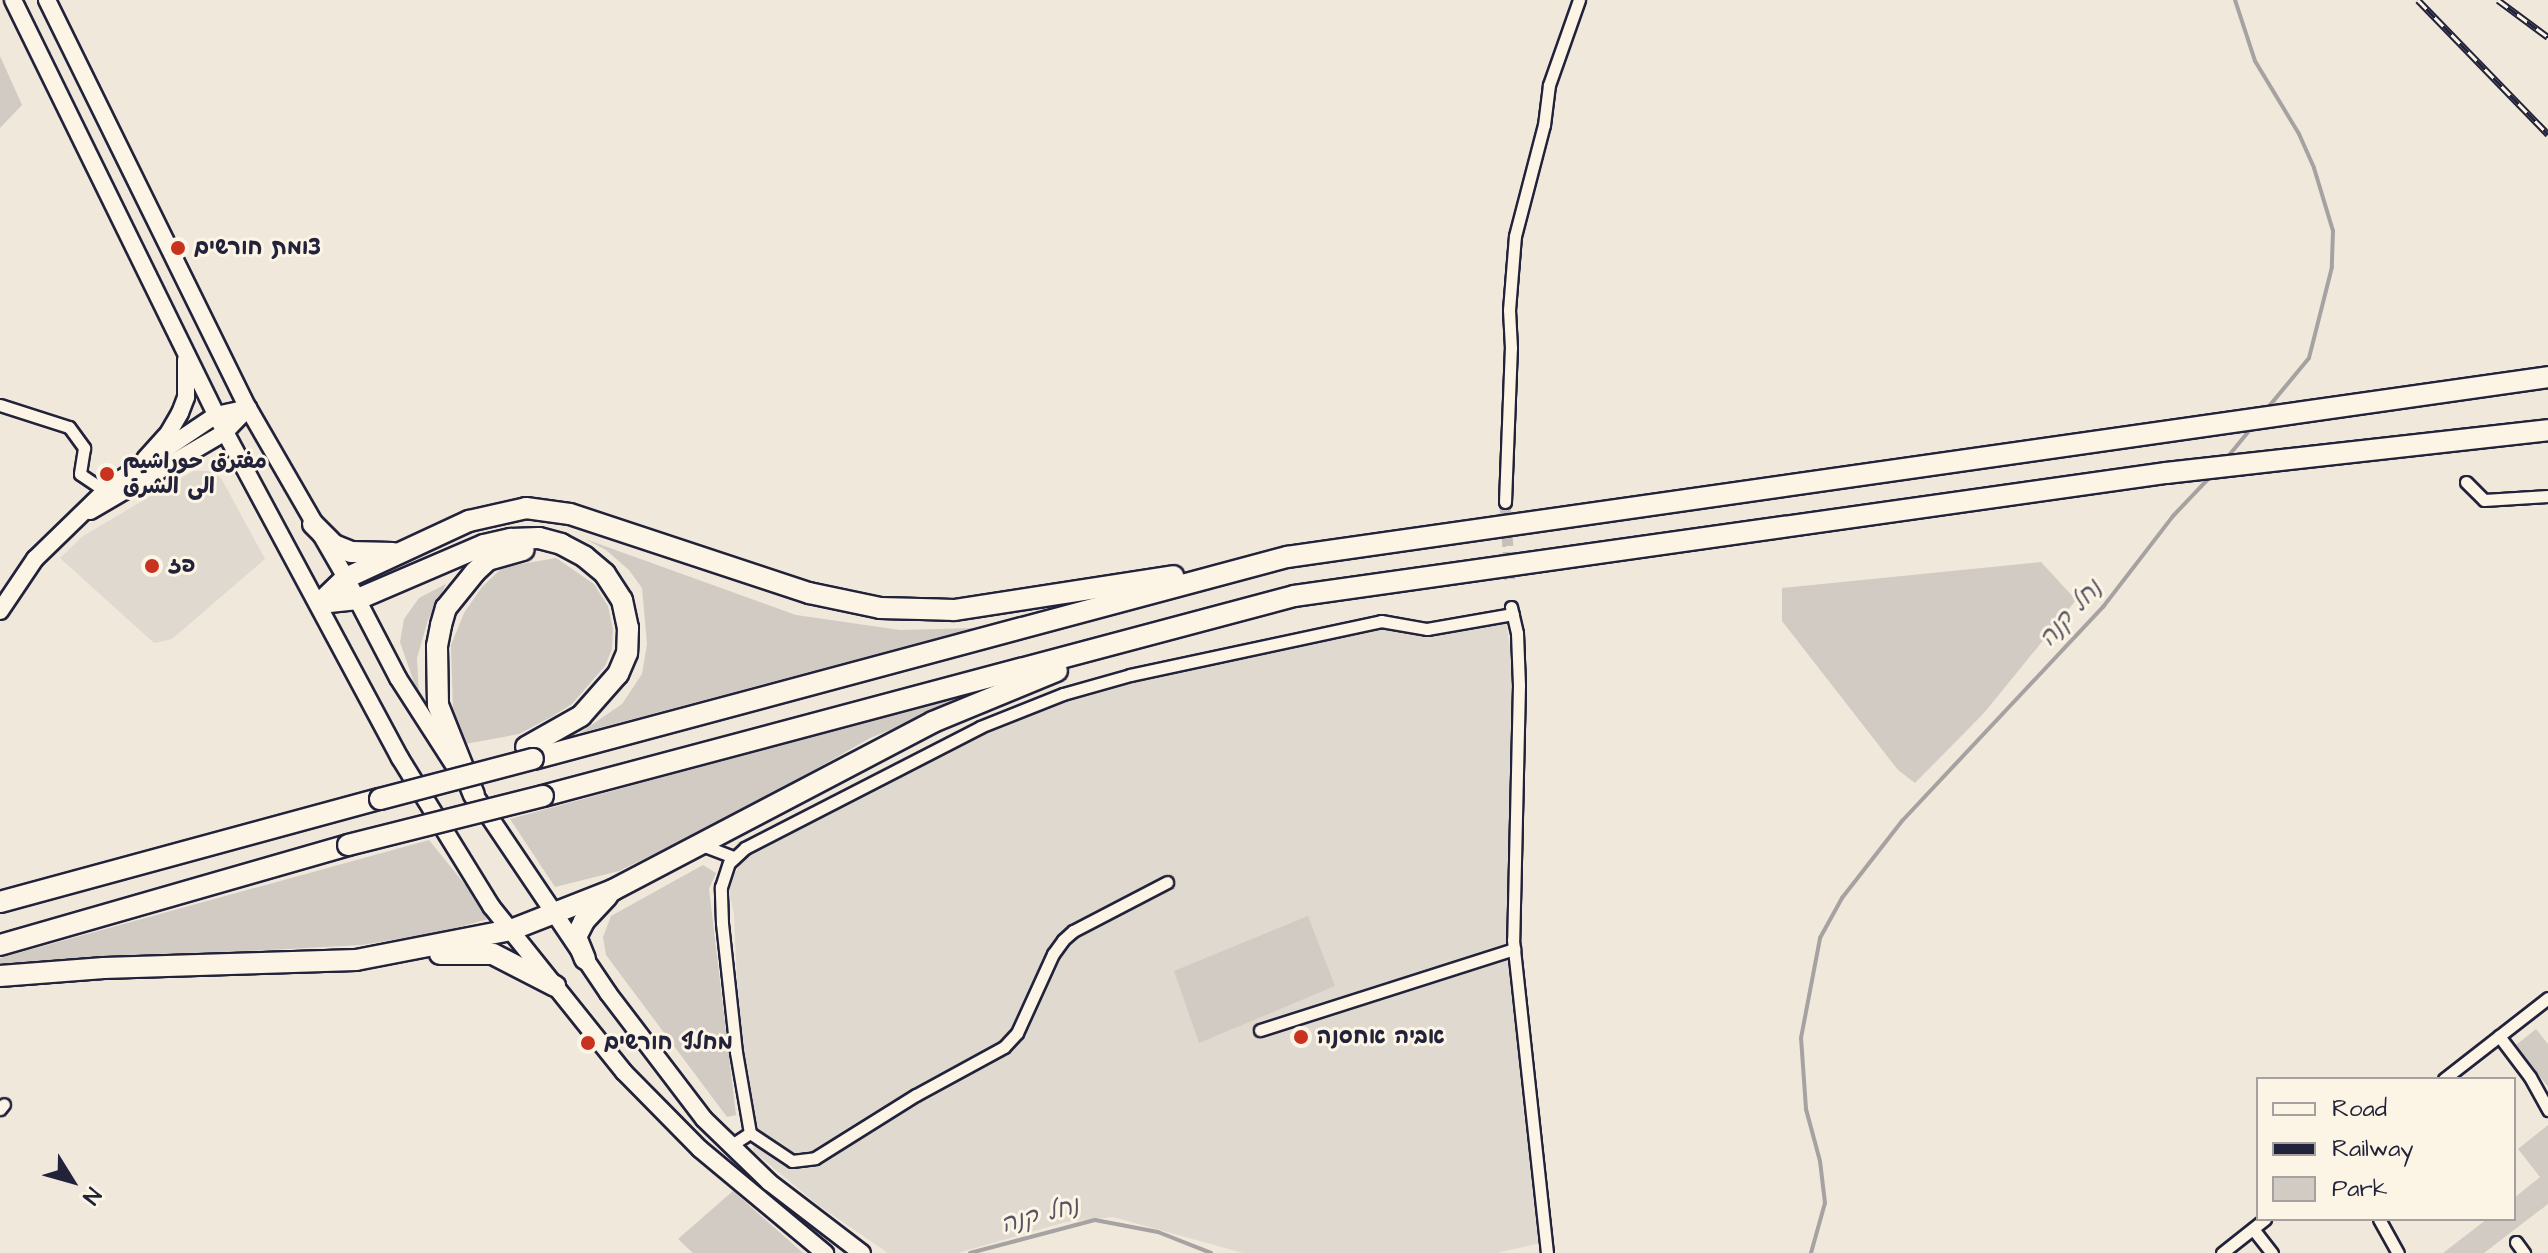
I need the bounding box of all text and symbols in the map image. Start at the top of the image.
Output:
place label: צומת חורשים [194,235,321,261]
marker: צומת חורשים [169,239,187,257]
place label: مفترق حوراشيم الى الشرق [123,448,267,500]
marker: مفترق حوراشيم الى الشرق [98,465,116,483]
place label: פז [168,553,195,579]
marker: פז [143,557,161,575]
water label: נחל קנה [2034,575,2108,653]
place label: אביה אחסנה [1317,1024,1445,1050]
marker: אביה אחסנה [1292,1028,1310,1046]
place label: מחלף חורשים [604,1030,733,1056]
marker: מחלף חורשים [579,1034,597,1052]
legend [2256,1077,2516,1221]
text: Road [2332,1092,2387,1126]
text: Railway [2332,1132,2414,1166]
north arrow [32,1141,112,1221]
text: Park [2332,1172,2388,1206]
text: N [75,1181,108,1211]
water label: נחל קנה [998,1192,1082,1240]

